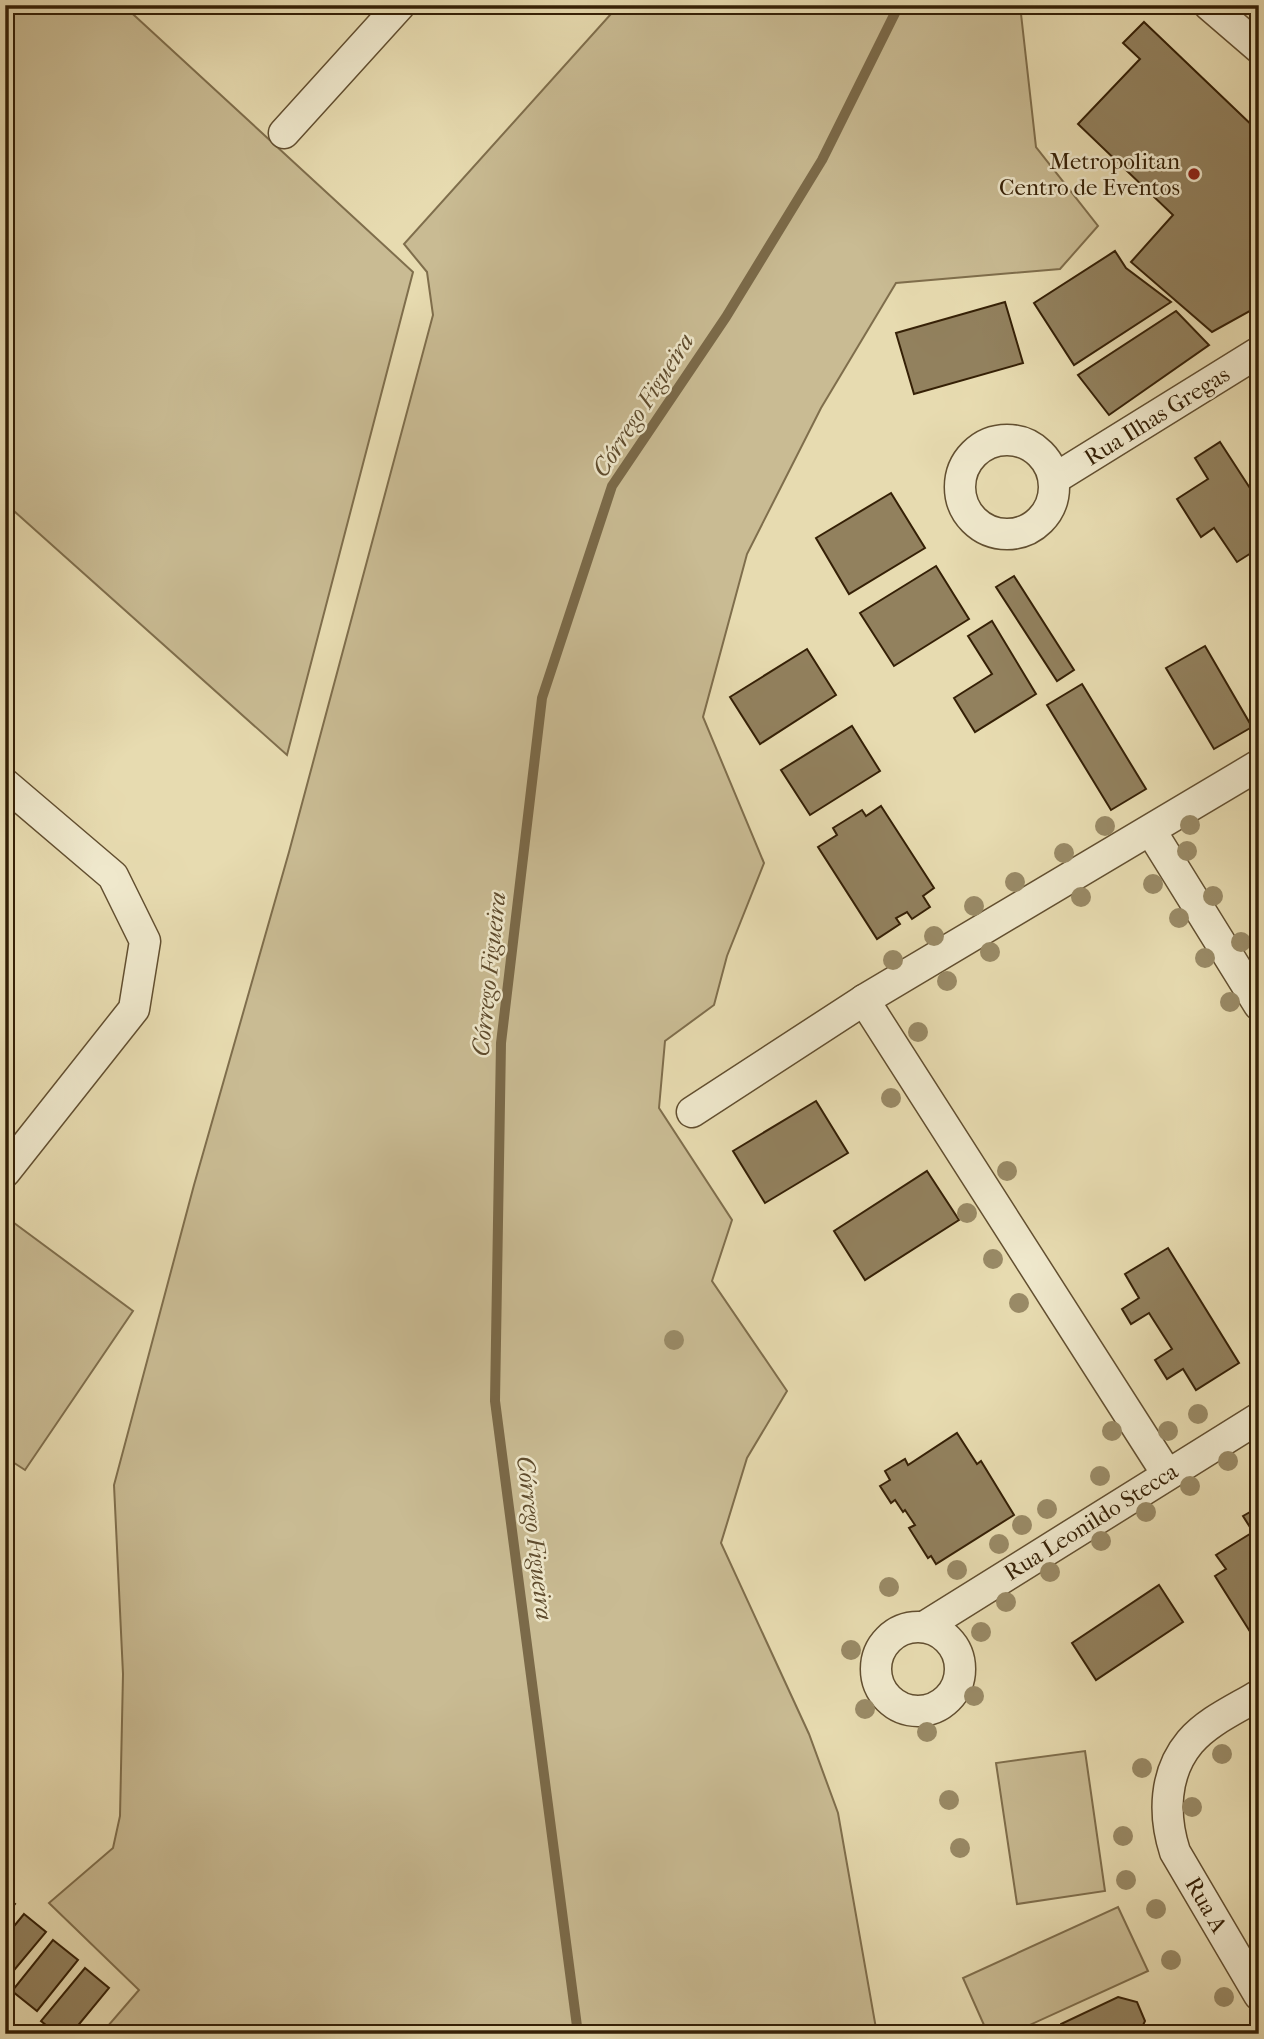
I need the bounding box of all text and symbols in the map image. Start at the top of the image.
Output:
place label: Metropolitan Centro de Eventos [999,148,1181,201]
marker: Metropolitan Centro de Eventos [1186,166,1202,182]
water label: Córrego Figueira [586,328,700,482]
street label: Rua Ilhas Gregas [1079,361,1235,471]
water label: Córrego Figueira [466,890,512,1058]
water label: Córrego Figueira [511,1454,559,1622]
street label: Rua Leonildo Stecca [999,1457,1183,1586]
street label: Rua A [1179,1872,1233,1939]

